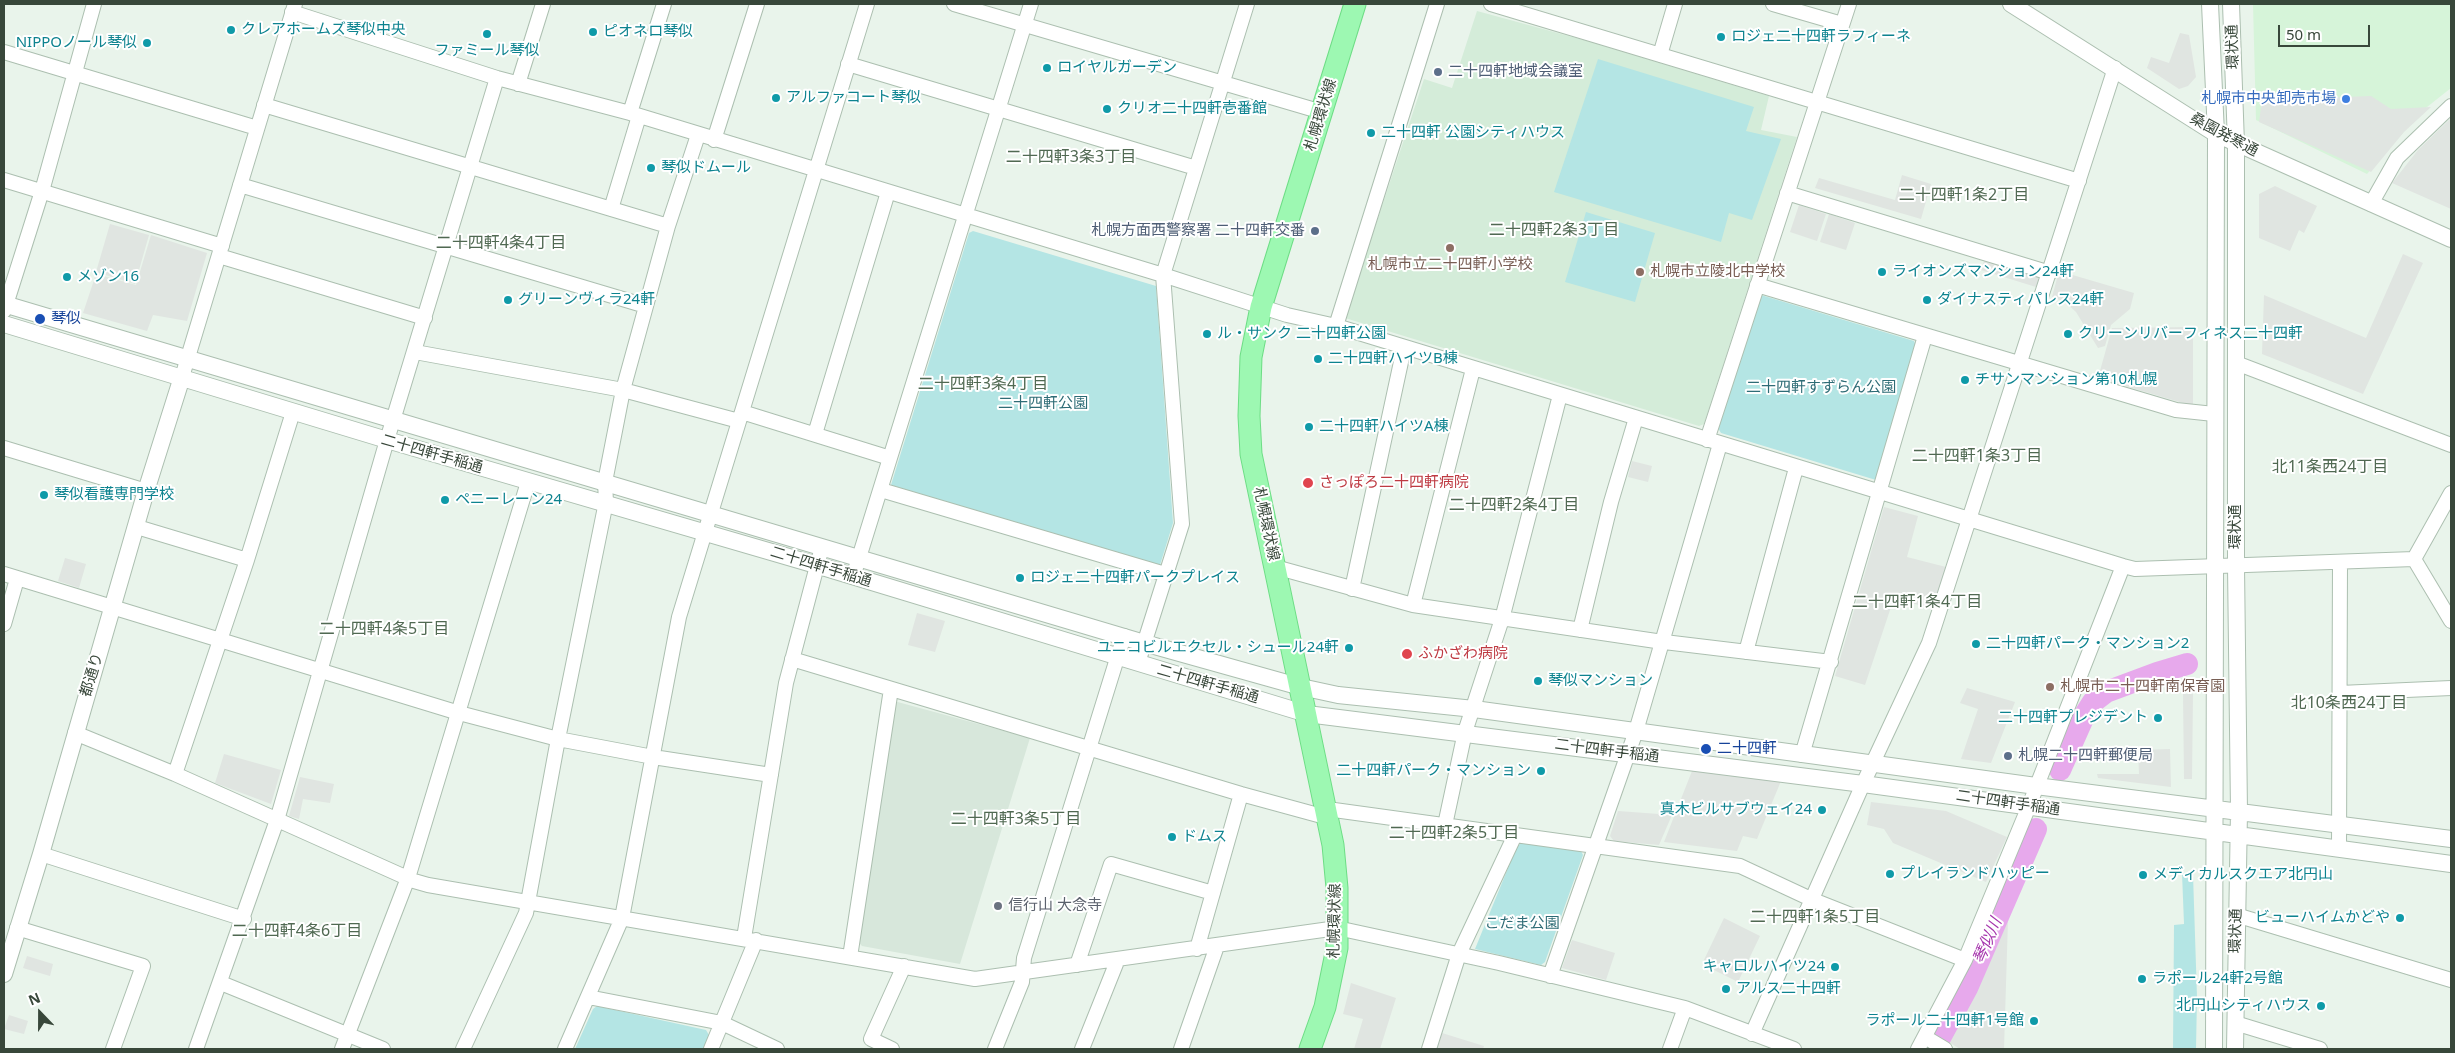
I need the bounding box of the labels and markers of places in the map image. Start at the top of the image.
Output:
place label: クレアホームズ琴似中央 [241,21,406,39]
place label: ピオネロ琴似 [603,23,693,41]
marker: クレアホームズ琴似中央 [225,24,237,36]
marker: ピオネロ琴似 [587,26,599,38]
marker: ファミール琴似 [481,28,493,40]
place label: ロジェ二十四軒ラフィーネ [1731,28,1911,46]
marker: ロジェ二十四軒ラフィーネ [1715,31,1727,43]
place label: NIPPOノール琴似 [16,34,137,52]
marker: NIPPOノール琴似 [141,37,153,49]
place label: ファミール琴似 [435,42,539,60]
place label: ロイヤルガーデン [1057,59,1177,77]
marker: ロイヤルガーデン [1041,62,1053,74]
place label: 二十四軒地域会議室 [1448,63,1583,81]
marker: 二十四軒地域会議室 [1432,66,1444,78]
place label: アルファコート琴似 [786,89,921,107]
place label: 札幌市中央卸売市場 [2201,90,2336,108]
marker: アルファコート琴似 [770,92,782,104]
marker: 札幌市中央卸売市場 [2340,93,2352,105]
place label: クリオ二十四軒壱番館 [1117,100,1267,118]
marker: クリオ二十四軒壱番館 [1101,103,1113,115]
place label: 二十四軒 公園シティハウス [1381,124,1565,142]
marker: 二十四軒 公園シティハウス [1365,127,1377,139]
place label: 琴似ドムール [661,159,751,177]
marker: 琴似ドムール [645,162,657,174]
place label: 札幌方面西警察署 二十四軒交番 [1091,222,1305,240]
marker: 札幌方面西警察署 二十四軒交番 [1309,225,1321,237]
marker: 札幌市立二十四軒小学校 [1444,242,1456,254]
place label: 札幌市立二十四軒小学校 [1368,256,1532,274]
place label: 札幌市立陵北中学校 [1650,263,1785,281]
place label: ライオンズマンション24軒 [1892,263,2074,281]
marker: 札幌市立陵北中学校 [1634,266,1646,278]
marker: ライオンズマンション24軒 [1876,266,1888,278]
place label: メゾン16 [77,268,139,286]
marker: メゾン16 [61,271,73,283]
place label: グリーンヴィラ24軒 [518,291,655,309]
place label: ダイナスティパレス24軒 [1937,291,2104,309]
marker: グリーンヴィラ24軒 [502,294,514,306]
marker: ダイナスティパレス24軒 [1921,294,1933,306]
place label: 琴似 [51,310,81,328]
marker: 琴似 [33,312,47,326]
place label: ル・サンク 二十四軒公園 [1217,325,1386,343]
place label: クリーンリバーフィネス二十四軒 [2078,325,2303,343]
marker: ル・サンク 二十四軒公園 [1201,328,1213,340]
marker: クリーンリバーフィネス二十四軒 [2062,328,2074,340]
place label: 二十四軒ハイツB棟 [1328,350,1458,368]
marker: 二十四軒ハイツB棟 [1312,353,1324,365]
place label: チサンマンション第10札幌 [1975,371,2157,389]
marker: チサンマンション第10札幌 [1959,374,1971,386]
place label: 二十四軒ハイツA棟 [1319,418,1449,436]
marker: 二十四軒ハイツA棟 [1303,421,1315,433]
place label: さっぽろ二十四軒病院 [1319,474,1469,492]
marker: さっぽろ二十四軒病院 [1301,476,1315,490]
place label: 琴似看護専門学校 [54,486,174,504]
marker: 琴似看護専門学校 [38,489,50,501]
place label: ペニーレーン24 [455,491,562,509]
marker: ペニーレーン24 [439,494,451,506]
place label: ロジェ二十四軒パークプレイス [1030,569,1240,587]
marker: ロジェ二十四軒パークプレイス [1014,572,1026,584]
place label: 二十四軒パーク・マンション2 [1986,635,2189,653]
marker: 二十四軒パーク・マンション2 [1970,638,1982,650]
place label: ユニコビルエクセル・シュール24軒 [1097,639,1339,657]
marker: ユニコビルエクセル・シュール24軒 [1343,642,1355,654]
place label: ふかざわ病院 [1418,645,1508,663]
marker: ふかざわ病院 [1400,647,1414,661]
place label: 琴似マンション [1548,672,1653,690]
marker: 琴似マンション [1532,675,1544,687]
place label: 札幌市二十四軒南保育園 [2060,678,2225,696]
marker: 札幌市二十四軒南保育園 [2044,681,2056,693]
place label: 二十四軒プレジデント [1998,709,2148,727]
marker: 二十四軒プレジデント [2152,712,2164,724]
place label: 二十四軒 [1717,740,1777,758]
marker: 二十四軒 [1699,742,1713,756]
place label: 札幌二十四軒郵便局 [2018,747,2153,765]
marker: 札幌二十四軒郵便局 [2002,750,2014,762]
place label: 二十四軒パーク・マンション [1336,762,1531,780]
marker: 二十四軒パーク・マンション [1535,765,1547,777]
place label: 真木ビルサブウェイ24 [1660,801,1812,819]
marker: 真木ビルサブウェイ24 [1816,804,1828,816]
place label: ドムス [1182,828,1227,846]
marker: ドムス [1166,831,1178,843]
place label: プレイランドハッピー [1900,865,2050,883]
place label: メディカルスクエア北円山 [2153,866,2333,884]
marker: プレイランドハッピー [1884,868,1896,880]
marker: メディカルスクエア北円山 [2137,869,2149,881]
place label: 信行山 大念寺 [1008,897,1102,915]
marker: 信行山 大念寺 [992,900,1004,912]
place label: ビューハイムかどや [2255,909,2390,927]
marker: ビューハイムかどや [2394,912,2406,924]
place label: キャロルハイツ24 [1703,958,1825,976]
marker: キャロルハイツ24 [1829,961,1841,973]
place label: ラポール24軒2号館 [2152,970,2283,988]
marker: ラポール24軒2号館 [2136,973,2148,985]
place label: アルス二十四軒 [1736,980,1841,998]
marker: アルス二十四軒 [1720,983,1732,995]
place label: 北円山シティハウス [2176,997,2311,1015]
marker: 北円山シティハウス [2315,1000,2327,1012]
place label: ラポール二十四軒1号館 [1865,1012,2024,1030]
marker: ラポール二十四軒1号館 [2028,1015,2040,1027]

